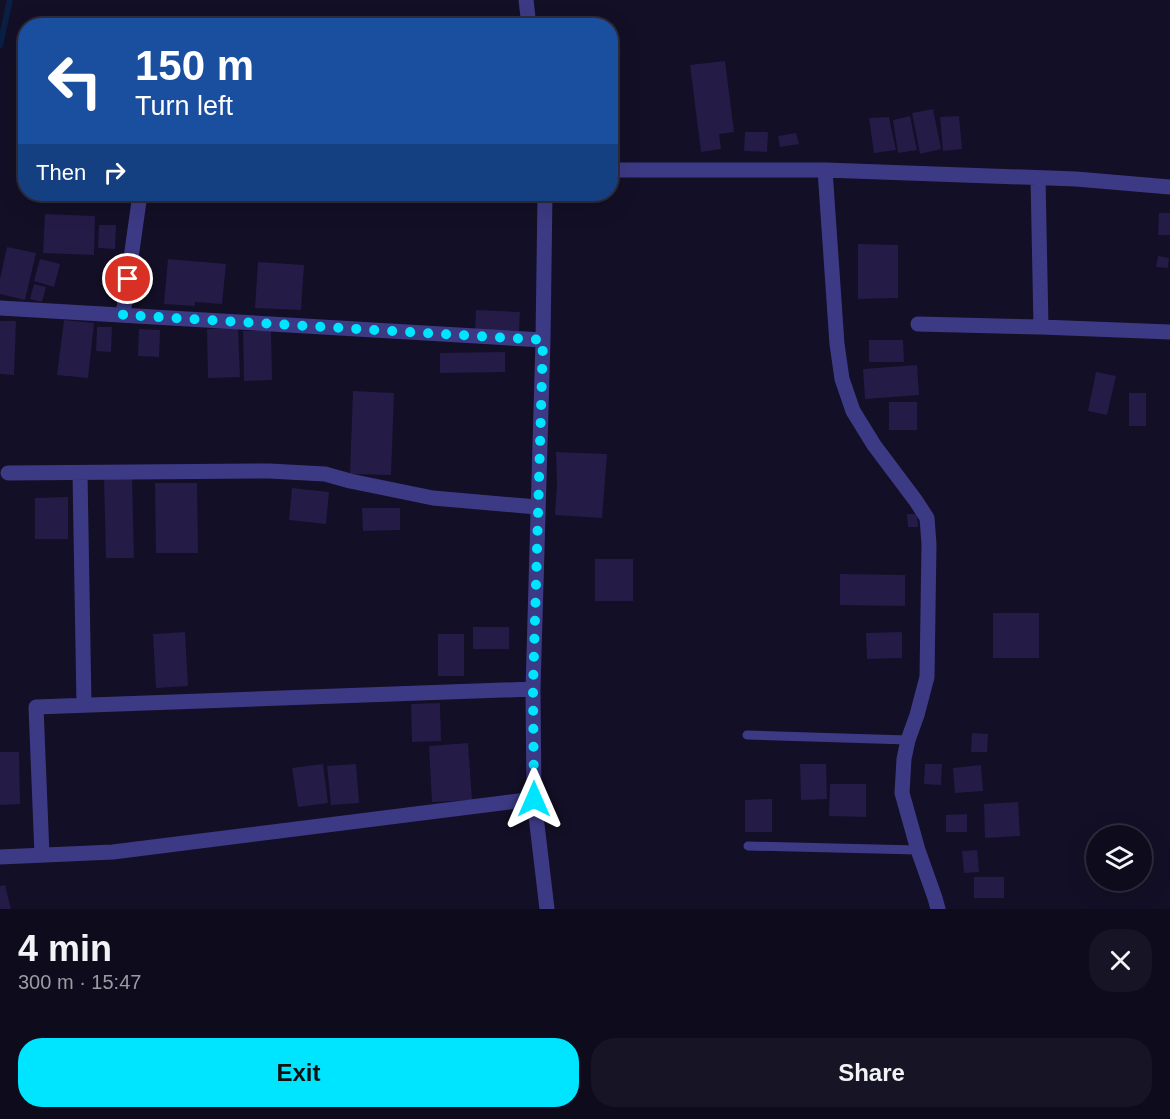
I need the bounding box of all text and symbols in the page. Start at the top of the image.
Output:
icon: left [36,42,114,120]
text: 150 m [135,42,254,89]
text: Turn left [135,91,233,121]
icon: right [98,156,131,189]
text: Then [36,160,86,185]
pin [102,253,153,304]
icon: arrive [111,262,144,295]
position arrow [502,767,566,831]
map controls [1086,825,1152,891]
button: layers [1086,825,1152,891]
text: 4 min [18,928,112,969]
button: close [1089,929,1152,992]
text: 300 m · 15:47 [18,971,141,993]
button: Exit [18,1038,579,1107]
button: Share [591,1038,1152,1107]

